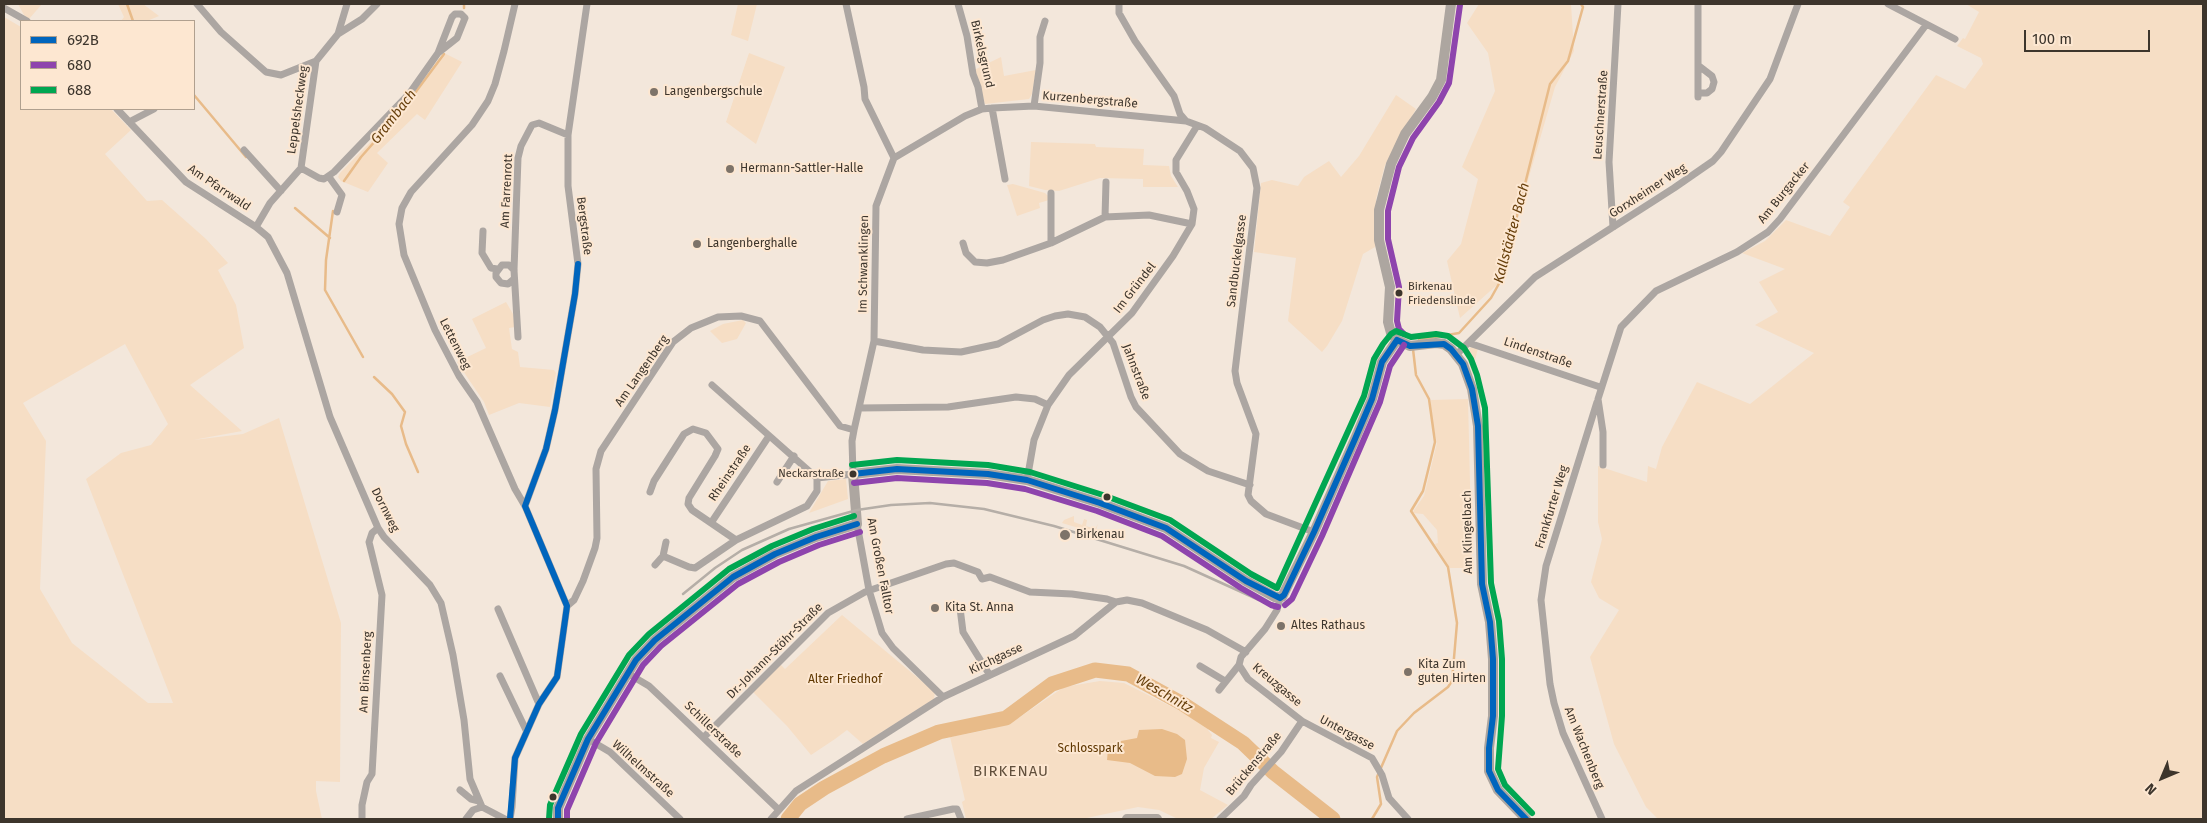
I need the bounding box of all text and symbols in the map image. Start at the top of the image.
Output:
street label: Birkelsgrund [967,19,997,89]
legend [20,20,195,110]
scale bar [2027,20,2153,52]
text: 100 m [2032,30,2072,48]
text: 692B [67,31,99,49]
text: 680 [67,56,92,74]
street label: Leppelsheckweg [285,65,311,155]
street label: Leuschnerstraße [1591,70,1611,160]
text: 688 [67,81,92,99]
place label: Langenbergschule [664,85,763,99]
water label: Grambach [368,86,420,148]
marker: Langenbergschule [648,86,660,98]
street label: Kurzenbergstraße [1042,89,1138,111]
street label: Am Farrenrott [498,153,516,229]
street label: Am Burgacker [1755,159,1813,227]
street label: Gorxheimer Weg [1607,161,1689,221]
street label: Am Pfarrwald [185,162,253,214]
place label: Hermann-Sattler-Halle [740,162,863,176]
marker: Hermann-Sattler-Halle [724,163,736,175]
water label: Kallstädter Bach [1491,181,1533,285]
street label: Bergstraße [573,196,595,256]
street label: Sandbuckelgasse [1224,214,1250,308]
street label: Im Schwanklingen [856,215,872,313]
place label: Langenberghalle [707,237,797,251]
marker: Langenberghalle [691,238,703,250]
street label: Im Gründel [1111,260,1159,316]
place label: Birkenau Friedenslinde [1408,280,1476,306]
marker: Birkenau Friedenslinde [1394,288,1404,298]
street label: Lettenweg [436,316,474,372]
street label: Am Langenberg [612,333,672,409]
street label: Lindenstraße [1502,335,1574,371]
street label: Jahnstraße [1119,342,1153,402]
street label: Rheinstraße [706,442,754,504]
street label: Frankfurter Weg [1533,464,1571,550]
place label: Neckarstraße [778,467,844,481]
marker: Neckarstraße [848,469,858,479]
street label: Dornweg [368,485,402,535]
street label: Am Klingelbach [1460,490,1476,574]
unlabelled marker [1102,492,1112,502]
street label: Am Großen Falltor [864,517,896,615]
marker: Birkenau [1058,528,1072,542]
place label: Birkenau [1076,528,1124,542]
street label: Dr.-Johann-Stöhr-Straße [724,600,826,702]
place label: Kita St. Anna [945,601,1014,615]
marker: Kita St. Anna [929,602,941,614]
place label: Altes Rathaus [1291,619,1365,633]
marker: Altes Rathaus [1275,620,1287,632]
street label: Am Binsenberg [357,631,375,713]
street label: Kirchgasse [967,640,1025,678]
place label: Kita Zum guten Hirten [1418,658,1486,686]
street label: Kreuzgasse [1249,660,1305,710]
marker: Kita Zum guten Hirten [1402,666,1414,678]
water label: Weschnitz [1133,671,1195,717]
park label: Alter Friedhof [808,673,882,687]
street label: Schillerstraße [681,699,745,761]
street label: Am Wachenberg [1561,705,1607,791]
street label: Untergasse [1317,713,1377,753]
street label: Brückenstraße [1223,729,1285,799]
street label: Wilhelmstraße [609,737,677,801]
park label: Schlosspark [1057,742,1123,756]
north arrow [2137,753,2187,803]
district label: BIRKENAU [972,763,1050,781]
text: N [2142,780,2160,798]
unlabelled marker [548,792,558,802]

